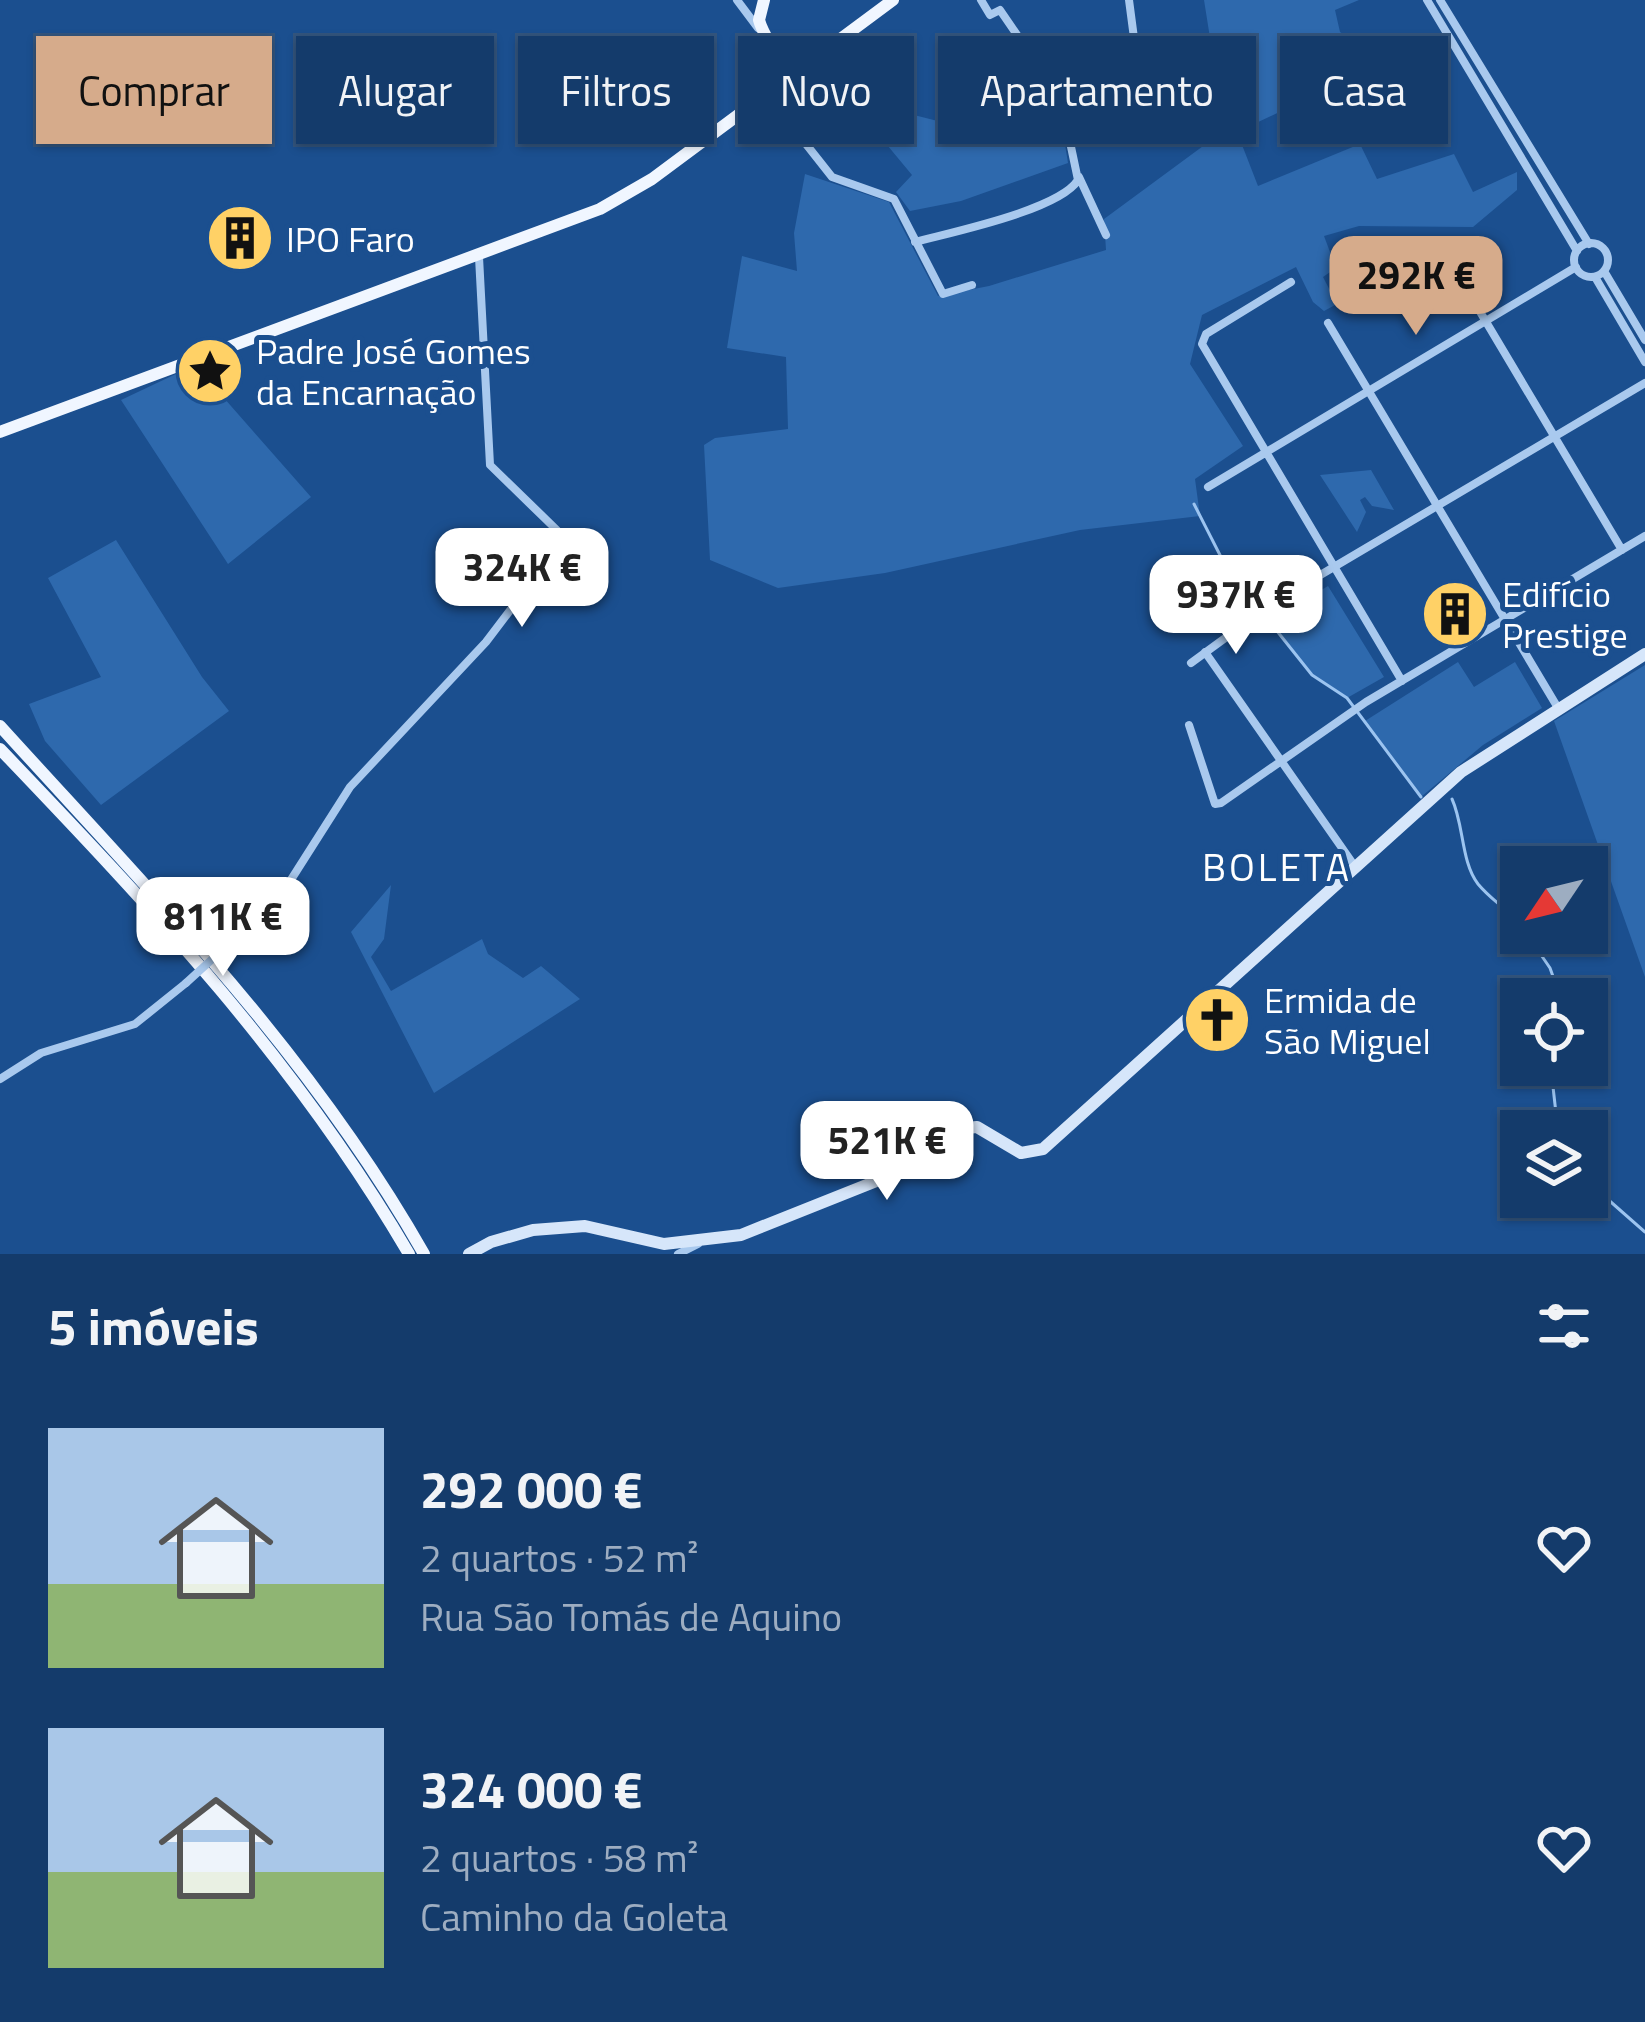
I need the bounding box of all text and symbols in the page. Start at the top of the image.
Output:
chip: Comprar [36,36,272,144]
chip: Alugar [296,36,494,144]
chip: Filtros [518,36,714,144]
chip: Novo [738,36,914,144]
chip: Apartamento [938,36,1256,144]
chip: Casa [1280,36,1448,144]
building icon: IPO Faro [205,203,275,273]
place label: IPO Faro [286,211,415,266]
pin: 292K € [1318,236,1514,338]
text: 292K € [1356,245,1476,304]
place label: Padre José Gomes da Encarnação [256,323,531,419]
place icon: Padre José Gomes da Encarnação [175,336,245,406]
pin: 324K € [424,528,620,630]
text: 324K € [462,537,582,596]
pin: 937K € [1138,555,1334,657]
text: 937K € [1176,564,1296,623]
place label: Edifício Prestige [1502,566,1628,662]
building icon: Edifício Prestige [1420,579,1490,649]
district label: BOLETA [1202,837,1352,896]
north arrow [1500,846,1608,954]
map controls [1500,846,1608,1218]
pin: 811K € [125,877,321,979]
text: 811K € [163,886,283,945]
place label: Ermida de São Miguel [1264,972,1431,1068]
button: locate [1500,978,1608,1086]
church icon: Ermida de São Miguel [1182,985,1252,1055]
pin: 521K € [789,1101,985,1203]
text: 521K € [827,1110,947,1169]
button: layers [1500,1110,1608,1218]
text: 5 imóveis [48,1287,259,1365]
icon: filters [1531,1293,1597,1359]
text: 292 000 € [420,1450,642,1528]
icon: home [144,1476,288,1620]
icon: heart [1531,1515,1597,1581]
text: 2 quartos · 52 m² [420,1528,699,1587]
text: Rua São Tomás de Aquino [420,1587,842,1646]
text: 324 000 € [420,1750,642,1828]
icon: home [144,1776,288,1920]
icon: heart [1531,1815,1597,1881]
text: 2 quartos · 58 m² [420,1828,699,1887]
text: Caminho da Goleta [420,1887,728,1946]

